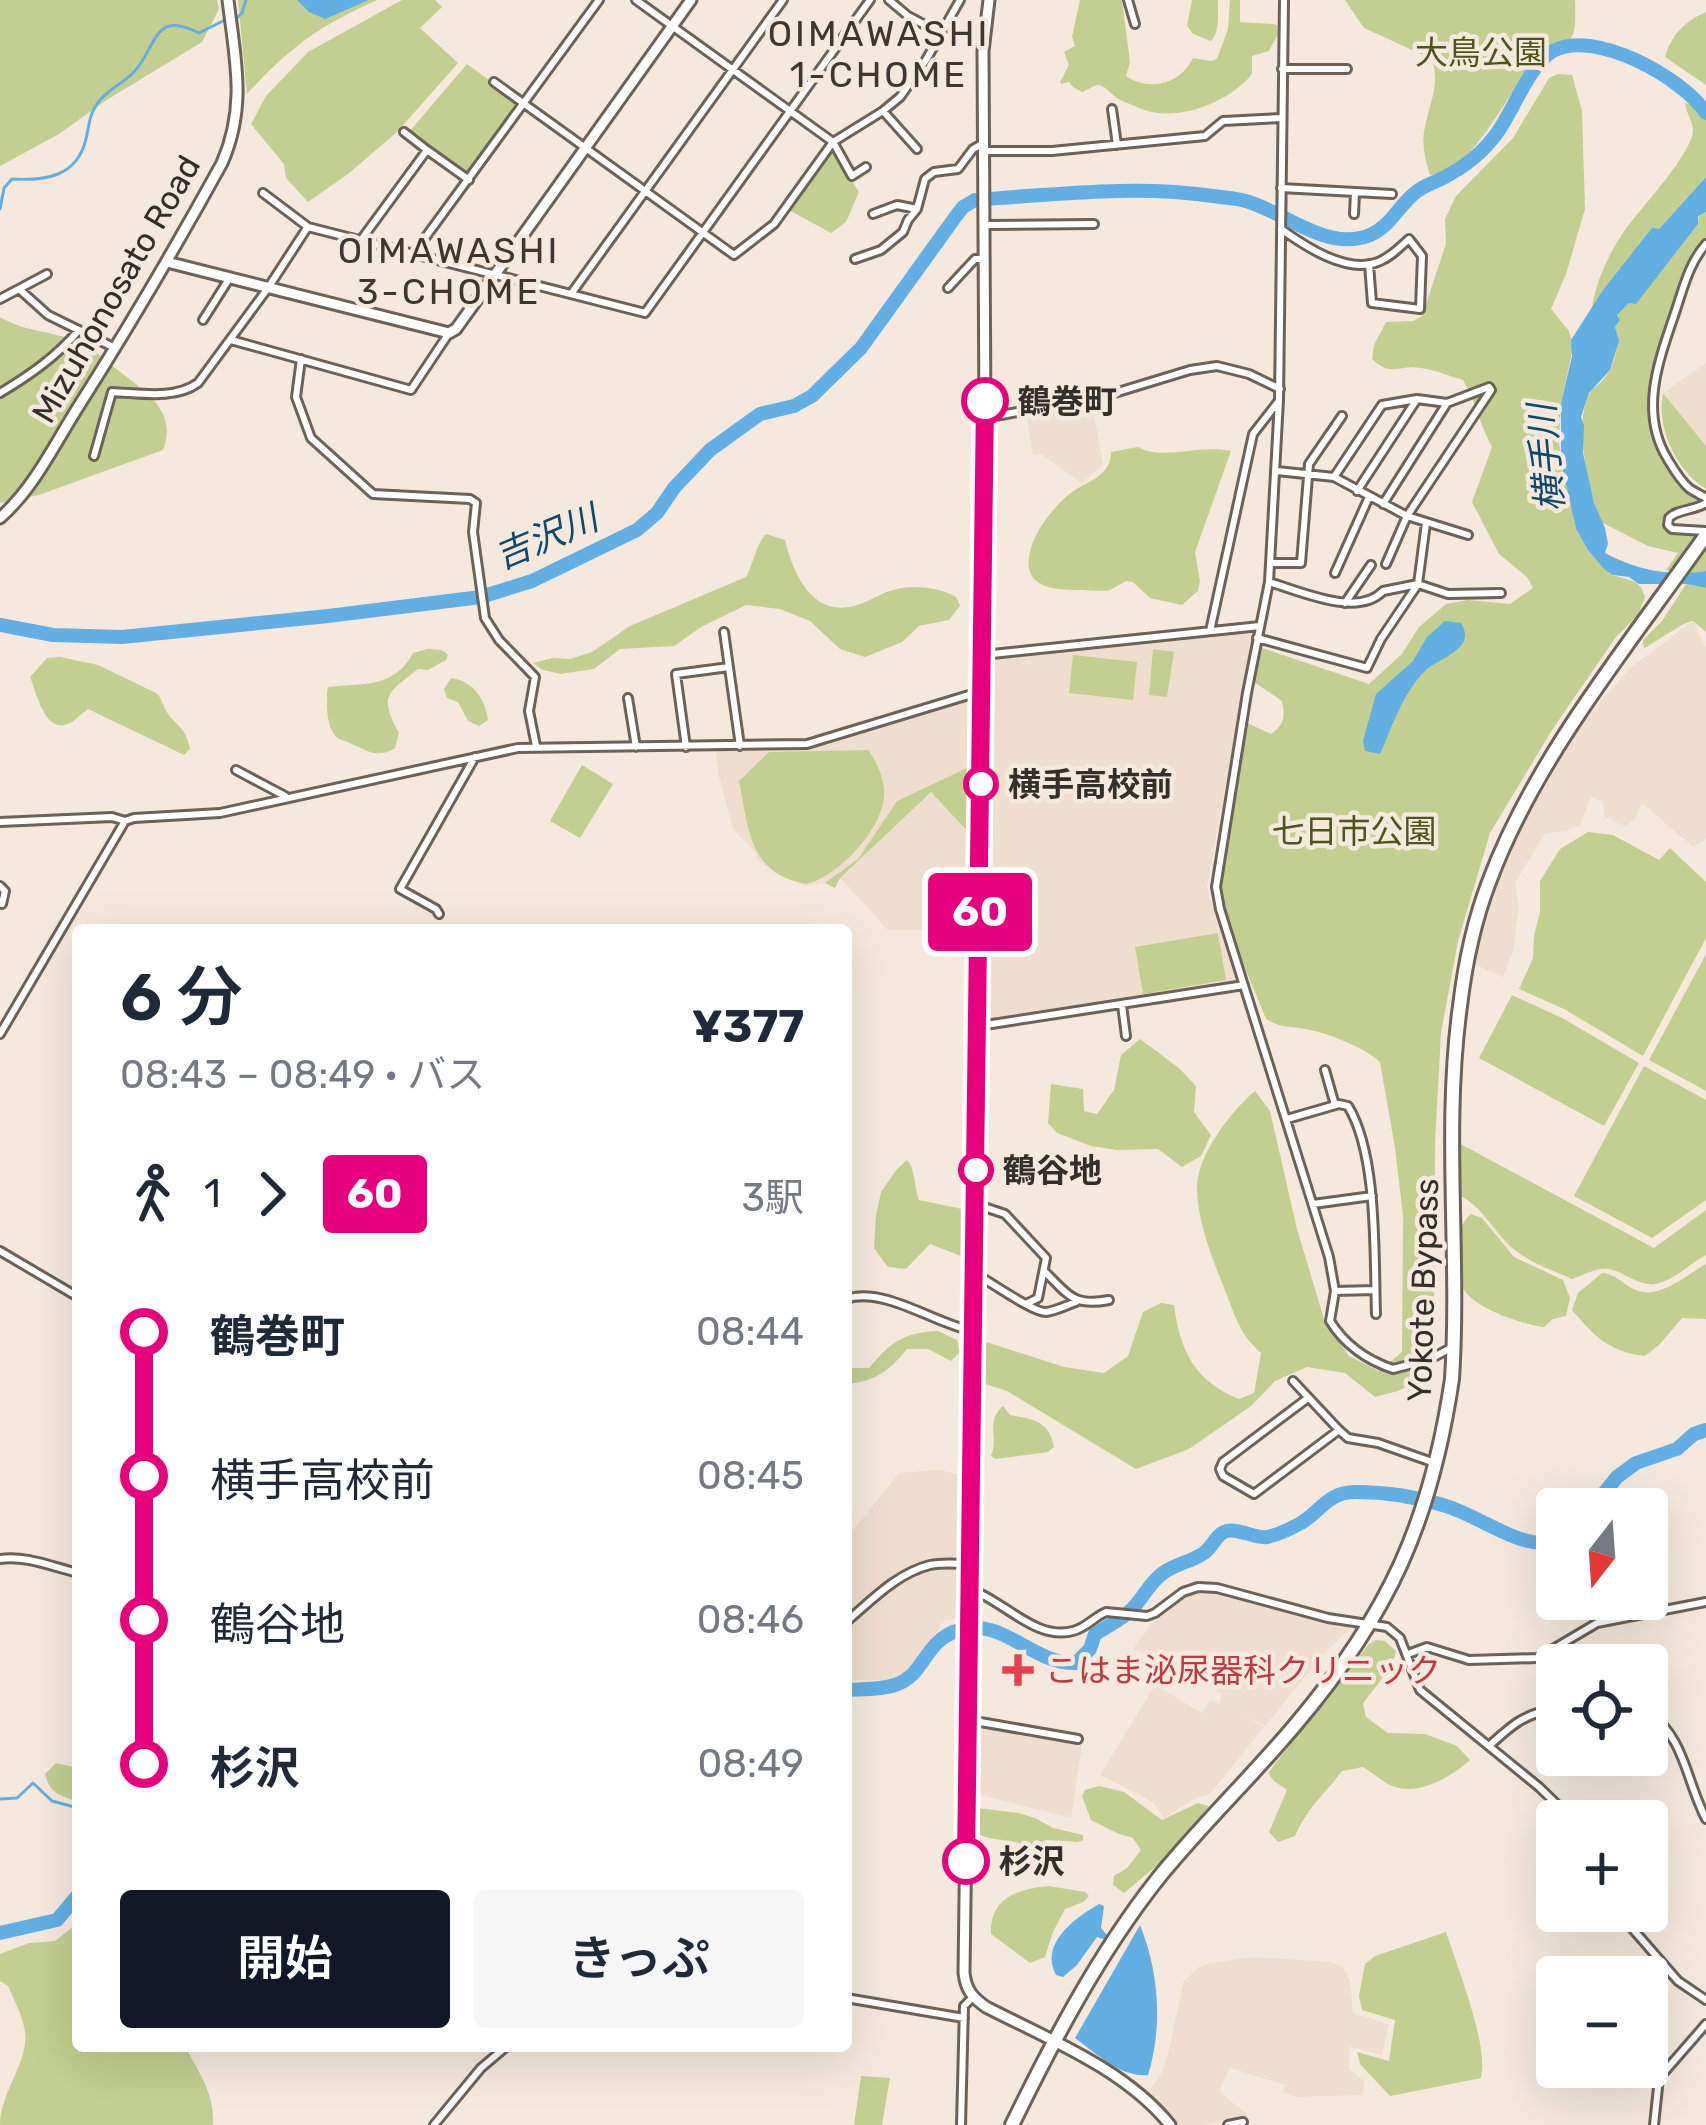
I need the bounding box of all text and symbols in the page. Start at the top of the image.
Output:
district label: OIMAWASHI 1-CHOME [768,12,990,96]
park label: 大鳥公園 [1415,33,1547,72]
street label: Mizuhonosato Road [24,149,208,429]
district label: OIMAWASHI 3-CHOME [338,229,560,313]
marker: 鶴巻町 [963,379,1007,423]
place label: 鶴巻町 [1018,382,1117,421]
water label: 横手川 [1520,398,1572,514]
water label: 吉沢川 [488,495,608,578]
place label: 横手高校前 [1008,765,1173,804]
marker: 横手高校前 [965,768,997,800]
park label: 七日市公園 [1272,812,1437,851]
line badge: 60 [926,873,1034,951]
text: 60 [952,887,1008,937]
text: 6 分 [120,958,243,1037]
text: ¥377 [692,1000,804,1053]
text: 08:43 – 08:49 · バス [120,1052,485,1098]
place label: 鶴谷地 [1003,1151,1102,1190]
marker: 鶴谷地 [960,1154,992,1186]
icon: walk [120,1161,186,1227]
icon: forward [239,1161,305,1227]
text: 60 [347,1169,403,1219]
text: 1 [204,1171,221,1217]
text: 3駅 [742,1175,804,1221]
street label: Yokote Bypass [1400,1177,1446,1403]
text: 08:44 [696,1309,804,1355]
text: 鶴巻町 [210,1310,345,1363]
text: 08:45 [697,1453,804,1499]
text: 横手高校前 [210,1454,435,1507]
north arrow [1536,1488,1668,1620]
map controls [1536,1488,1668,2088]
text: 08:46 [697,1597,804,1643]
text: 鶴谷地 [210,1598,345,1651]
button: locate [1536,1644,1668,1776]
place label: こはま泌尿器科クリニック [1045,1651,1441,1690]
marker: こはま泌尿器科クリニック [1002,1654,1034,1686]
text: 08:49 [697,1741,804,1787]
text: 杉沢 [210,1742,300,1795]
button: + [1536,1800,1668,1932]
marker: 杉沢 [944,1839,988,1883]
place label: 杉沢 [999,1842,1065,1881]
button: 開始 [120,1890,450,2028]
button: きっぷ [474,1890,804,2028]
button: − [1536,1956,1668,2088]

